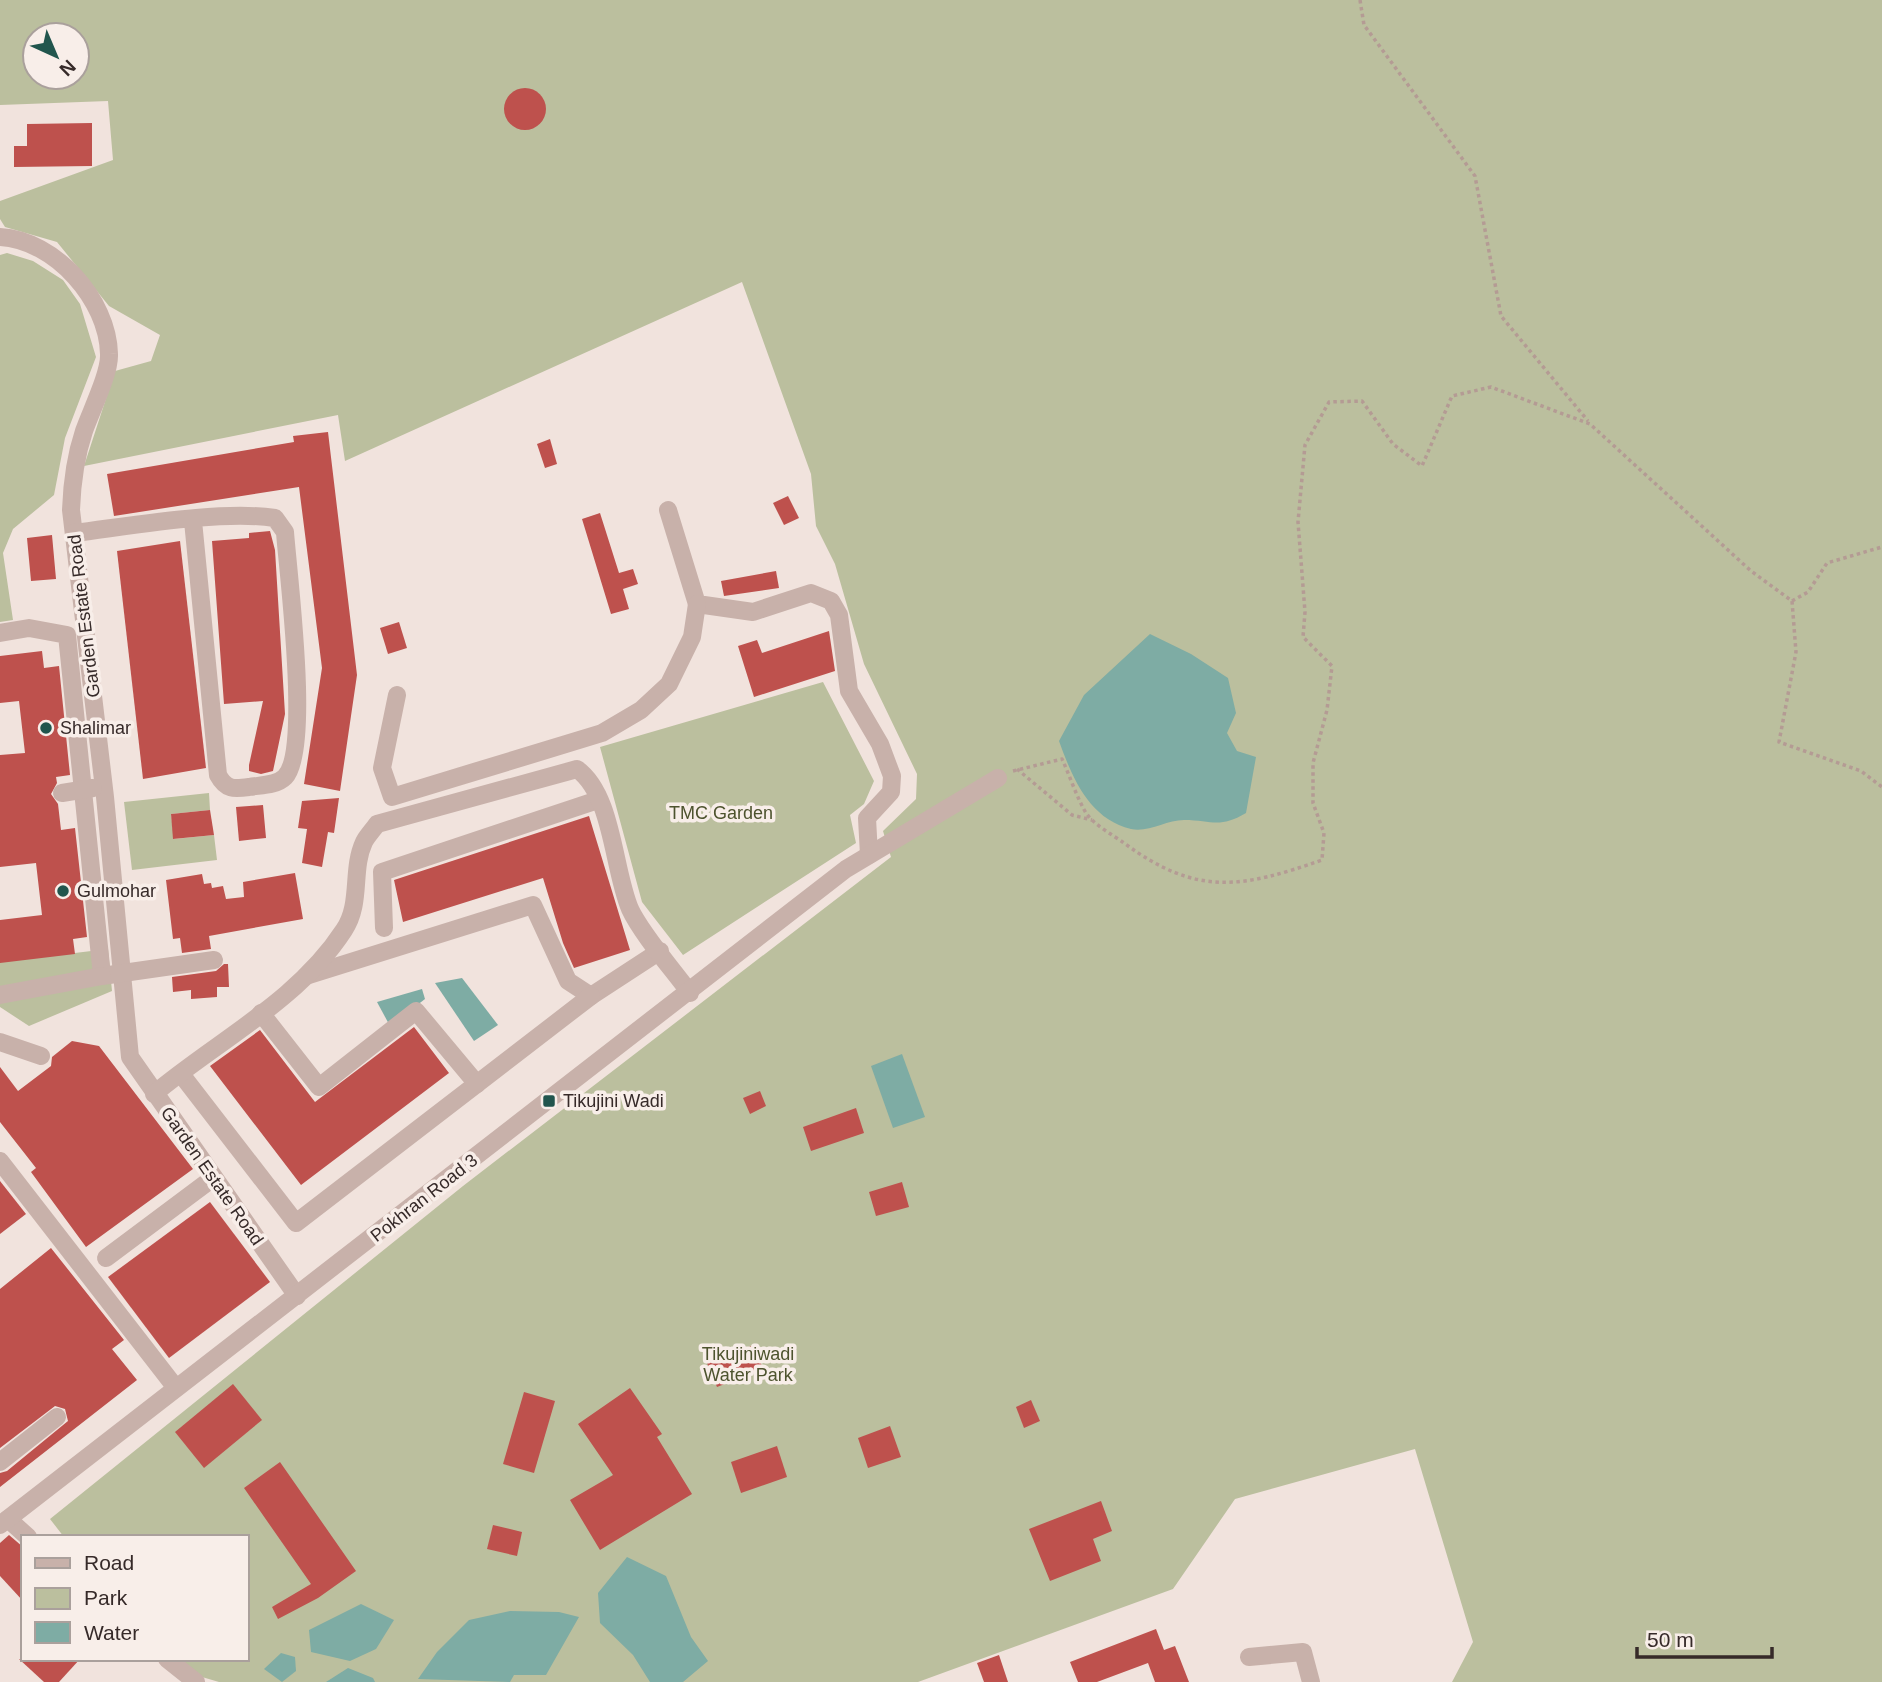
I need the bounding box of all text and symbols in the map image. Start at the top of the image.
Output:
north arrow [21,21,91,91]
text: N [55,56,80,80]
street label: Garden Estate Road [64,533,104,699]
place label: Shalimar [60,718,131,738]
marker: Shalimar [38,720,54,736]
park label: TMC Garden [669,803,773,823]
place label: Gulmohar [77,881,156,901]
marker: Gulmohar [55,883,71,899]
place label: Tikujini Wadi [563,1091,664,1111]
marker: Tikujini Wadi [541,1093,557,1109]
street label: Garden Estate Road [157,1103,267,1249]
street label: Pokhran Road 3 [367,1150,481,1246]
park label: Tikujiniwadi Water Park [702,1344,794,1385]
legend [21,1535,248,1661]
text: Road [84,1551,134,1574]
text: Park [84,1586,128,1609]
scale bar [1637,1616,1772,1660]
text: Water [84,1621,139,1644]
text: 50 m [1647,1628,1694,1651]

